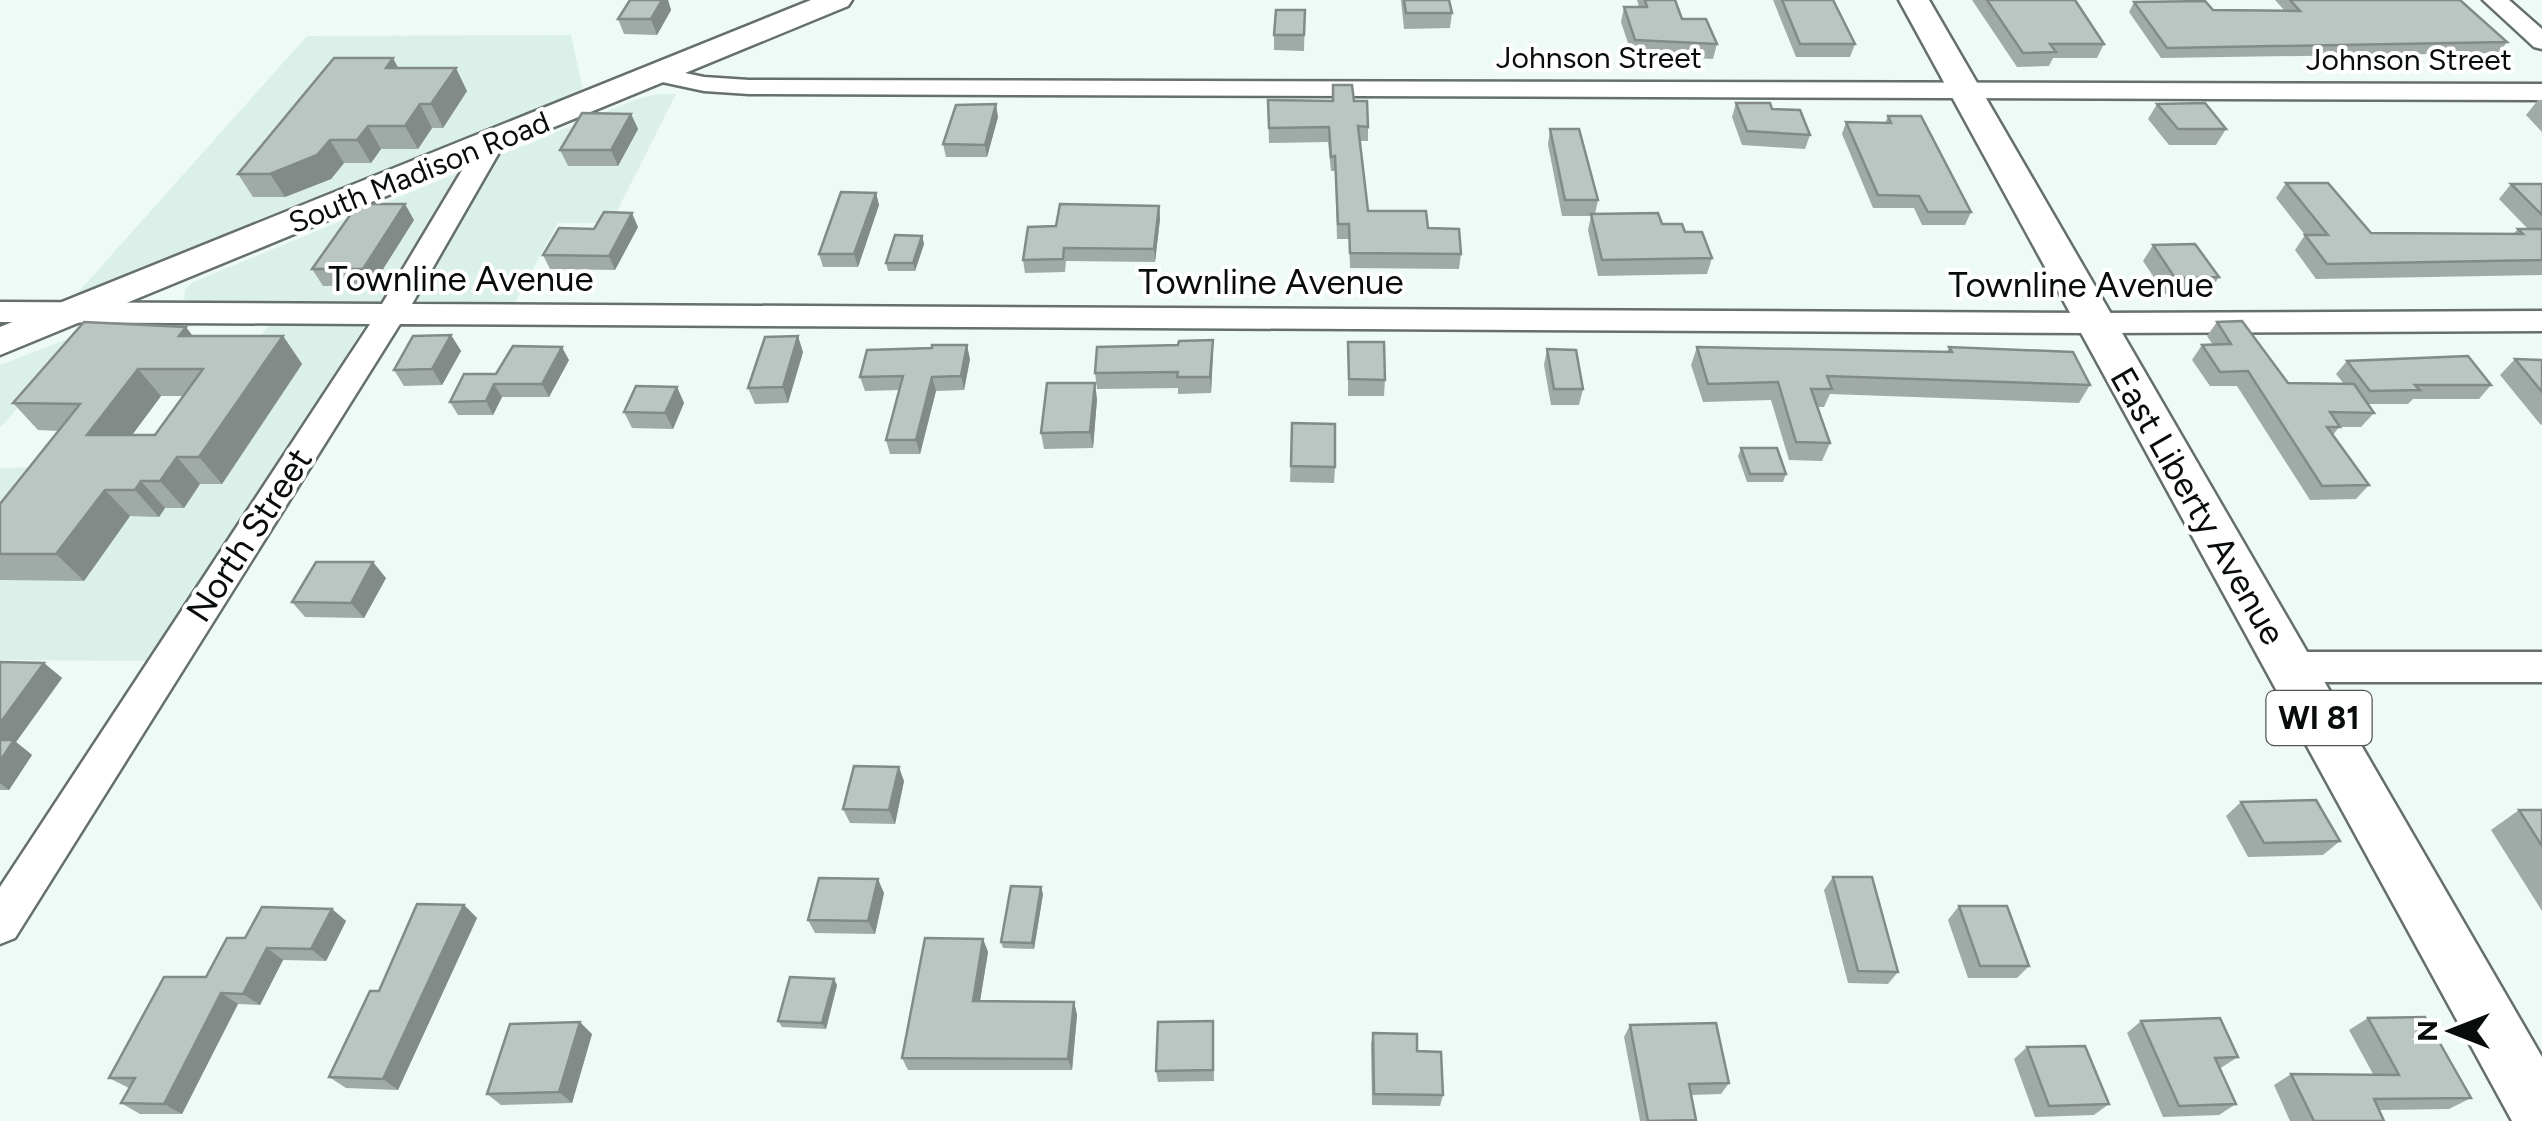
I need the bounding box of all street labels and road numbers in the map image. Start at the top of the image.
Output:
street label: Johnson Street [1496,39,1702,76]
street label: Johnson Street [2306,41,2512,78]
street label: South Madison Road [283,103,555,241]
street label: Townline Avenue [328,258,594,300]
street label: Townline Avenue [1138,261,1404,303]
street label: Townline Avenue [1948,264,2214,306]
street label: East Liberty Avenue [2102,360,2294,652]
street label: North Street [177,440,321,630]
road number: WI 81 [2266,691,2372,745]

